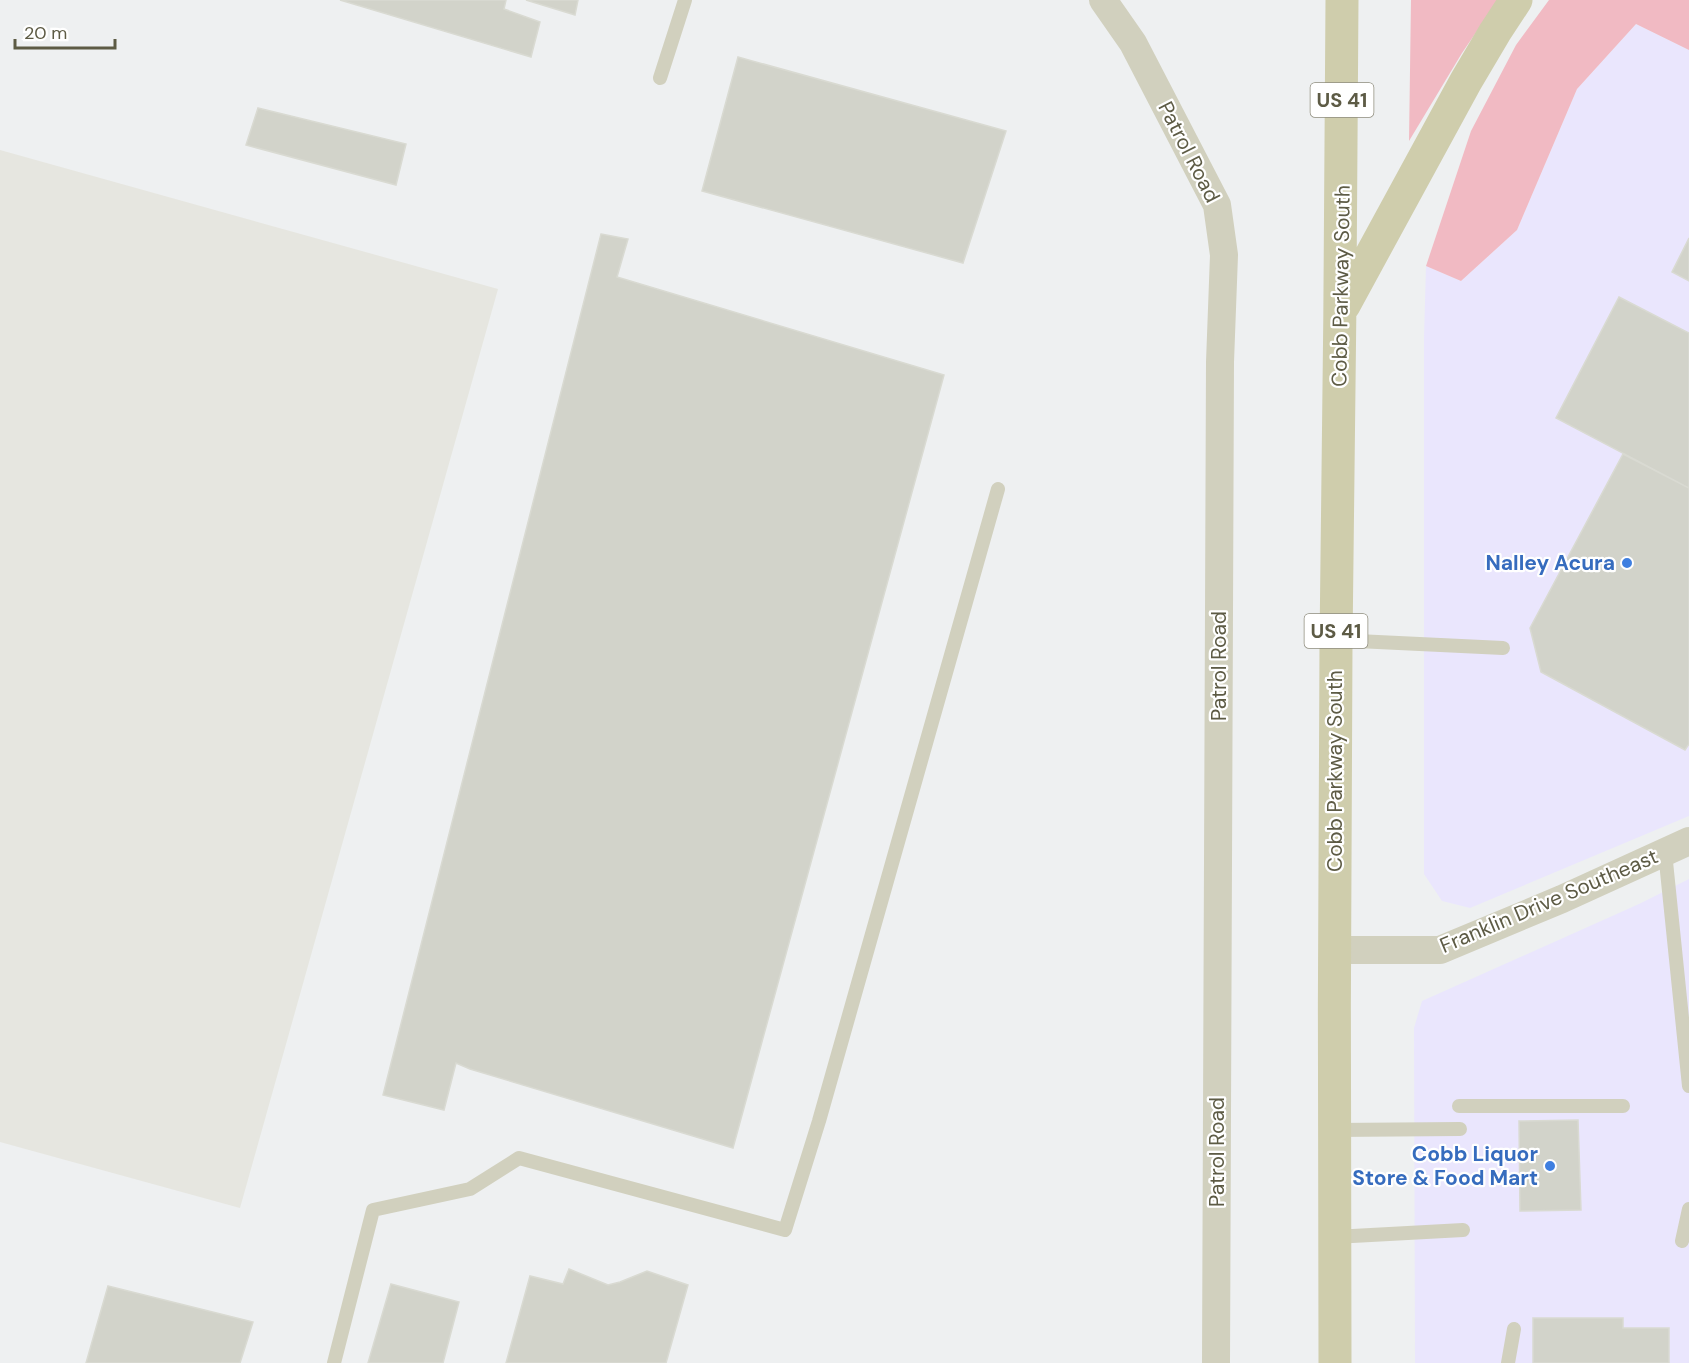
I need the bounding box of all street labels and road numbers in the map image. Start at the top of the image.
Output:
road number: US 41 [1310,83,1374,117]
street label: Patrol Road [1152,97,1226,207]
street label: Cobb Parkway South [1325,185,1357,387]
street label: Patrol Road [1205,611,1233,721]
road number: US 41 [1304,614,1368,648]
street label: Cobb Parkway South [1321,670,1349,872]
street label: Franklin Drive Southeast [1436,842,1662,960]
street label: Patrol Road [1203,1097,1231,1207]

